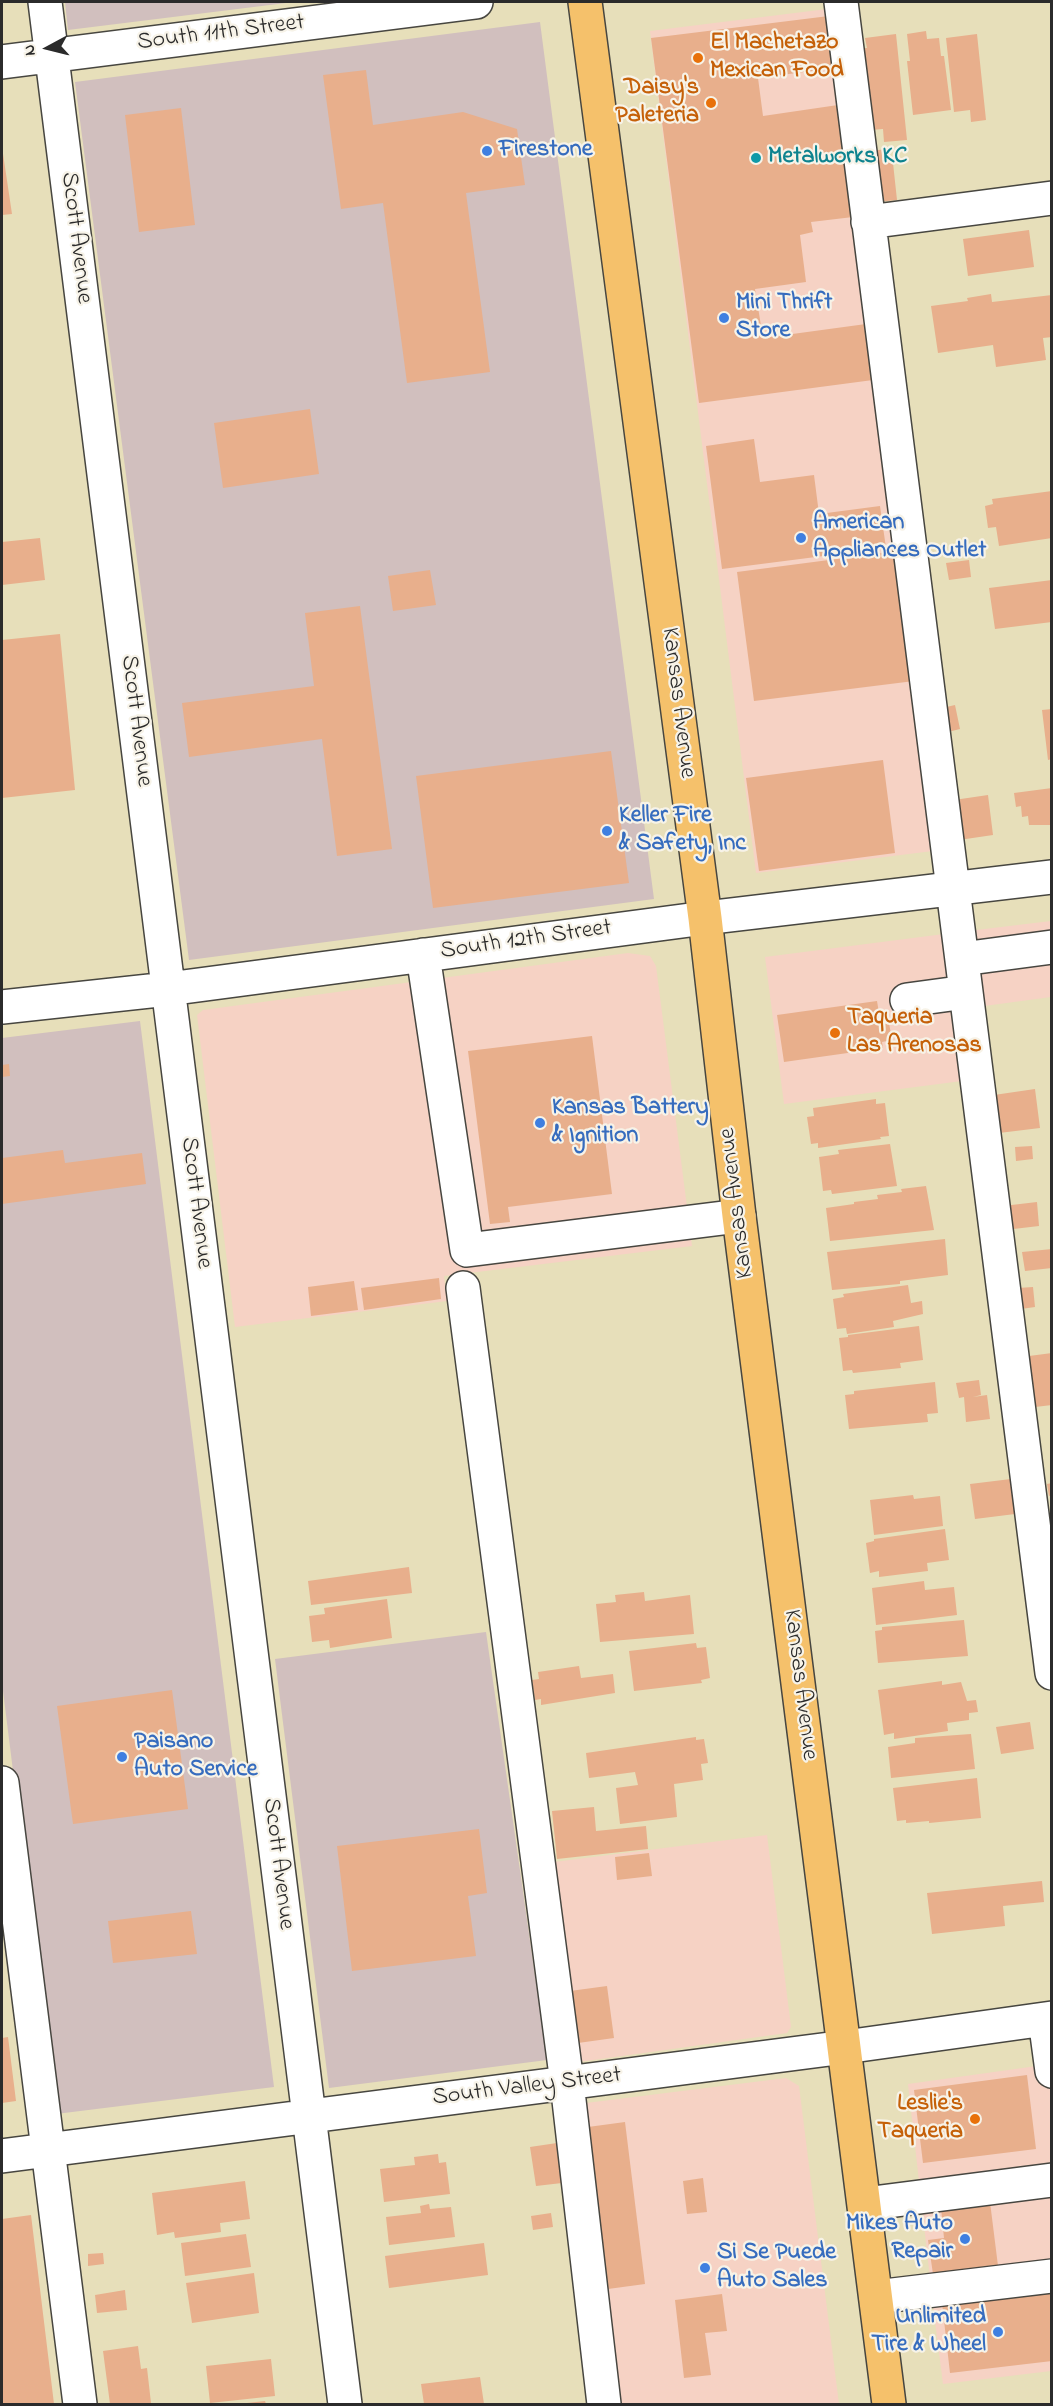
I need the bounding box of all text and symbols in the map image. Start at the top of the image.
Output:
street label: South 11th Street [136,9,306,59]
north arrow [18,18,78,78]
place label: El Machetazo Mexican Food [710,30,844,86]
text: N [18,43,43,57]
marker: El Machetazo Mexican Food [691,51,705,65]
place label: Daisy's Paleteria [615,75,699,131]
marker: Daisy's Paleteria [704,96,718,110]
place label: Firestone [499,137,592,165]
marker: Firestone [480,144,494,158]
place label: Metalworks KC [768,144,907,172]
marker: Metalworks KC [749,151,763,165]
street label: Scott Avenue [53,171,97,305]
place label: Mini Thrift Store [736,290,832,346]
marker: Mini Thrift Store [717,311,731,325]
place label: American Appliances Outlet [813,510,986,566]
marker: American Appliances Outlet [794,531,808,545]
street label: Kansas Avenue [653,626,701,780]
street label: Scott Avenue [113,654,157,788]
place label: Keller Fire & Safety, Inc [619,803,746,859]
marker: Keller Fire & Safety, Inc [600,824,614,838]
street label: South 12th Street [439,915,613,967]
place label: Taqueria Las Arenosas [847,1005,982,1061]
marker: Taqueria Las Arenosas [828,1026,842,1040]
place label: Kansas Battery & Ignition [552,1095,709,1151]
marker: Kansas Battery & Ignition [533,1116,547,1130]
street label: Kansas Avenue [714,1126,762,1280]
street label: Scott Avenue [173,1136,217,1270]
street label: Kansas Avenue [775,1608,823,1762]
place label: Paisano Auto Service [134,1729,258,1785]
marker: Paisano Auto Service [115,1750,129,1764]
street label: Scott Avenue [255,1797,299,1931]
street label: South Valley Street [431,2062,623,2114]
place label: Leslie's Taqueria [877,2091,963,2147]
marker: Leslie's Taqueria [968,2112,982,2126]
place label: Mikes Auto Repair [846,2211,953,2267]
marker: Mikes Auto Repair [958,2232,972,2246]
place label: Si Se Puede Auto Sales [717,2240,836,2296]
marker: Si Se Puede Auto Sales [698,2261,712,2275]
place label: Unlimited Tire & Wheel [871,2304,986,2360]
marker: Unlimited Tire & Wheel [991,2325,1005,2339]

